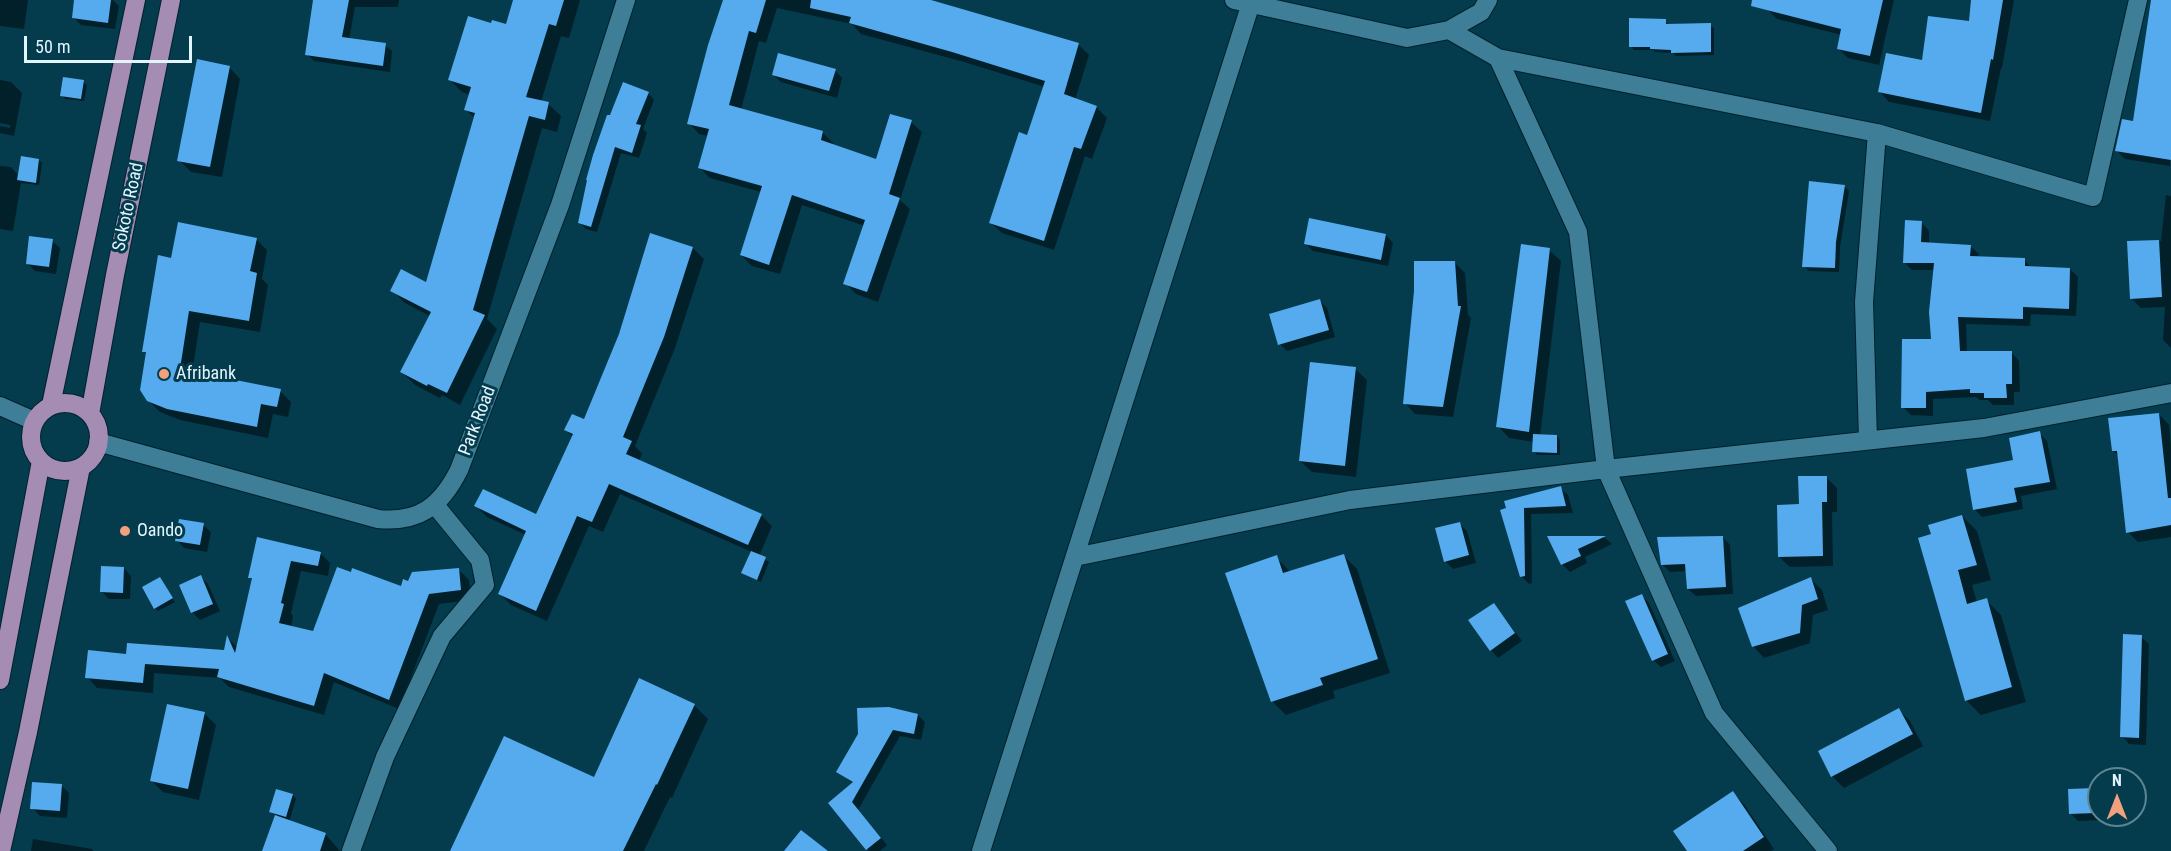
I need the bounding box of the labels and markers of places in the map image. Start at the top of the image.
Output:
place label: Afribank [176,363,236,385]
marker: Afribank [157,367,171,381]
place label: Oando [137,520,183,542]
marker: Oando [118,524,132,538]

